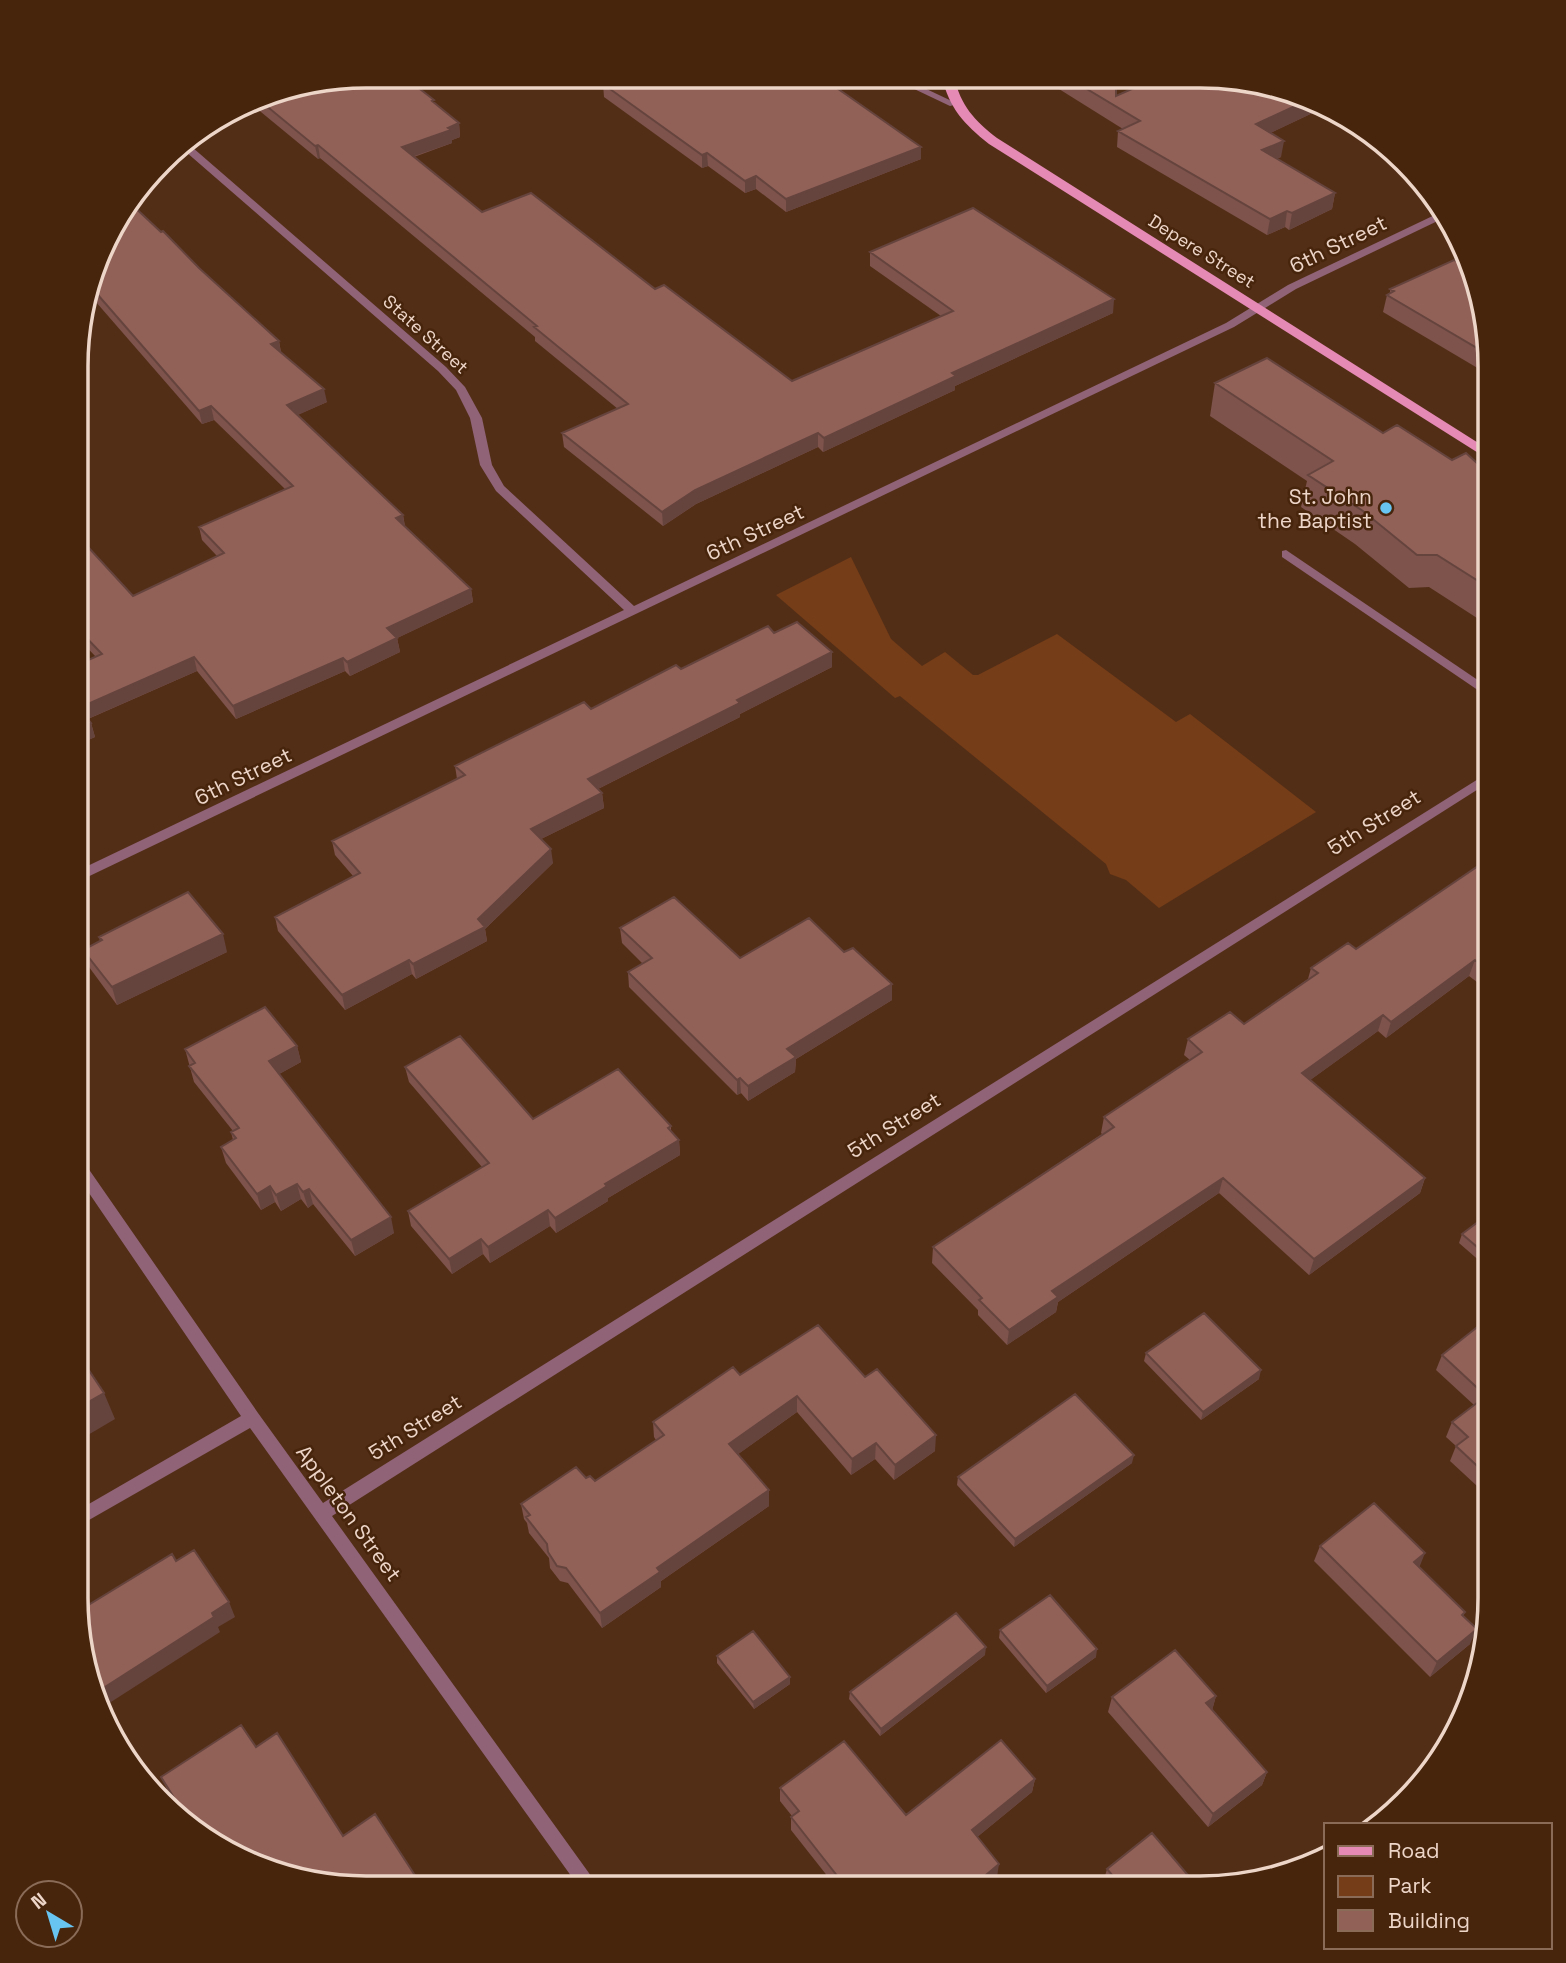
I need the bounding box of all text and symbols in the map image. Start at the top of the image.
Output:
street label: Depere Street [1144,209,1260,293]
street label: 6th Street [1285,209,1391,279]
street label: State Street [378,290,474,378]
place label: St. John the Baptist [1257,483,1372,534]
street label: 6th Street [702,498,808,566]
marker: St. John the Baptist [1378,500,1394,516]
street label: 6th Street [190,741,296,811]
street label: 5th Street [1322,783,1426,861]
street label: 5th Street [842,1086,946,1164]
street label: 5th Street [363,1388,467,1466]
street label: Appleton Street [290,1439,408,1587]
legend [1324,1823,1552,1949]
text: Road [1388,1837,1440,1864]
text: Park [1388,1872,1432,1899]
north arrow [14,1879,84,1949]
text: N [26,1887,52,1915]
text: Building [1388,1907,1470,1934]

